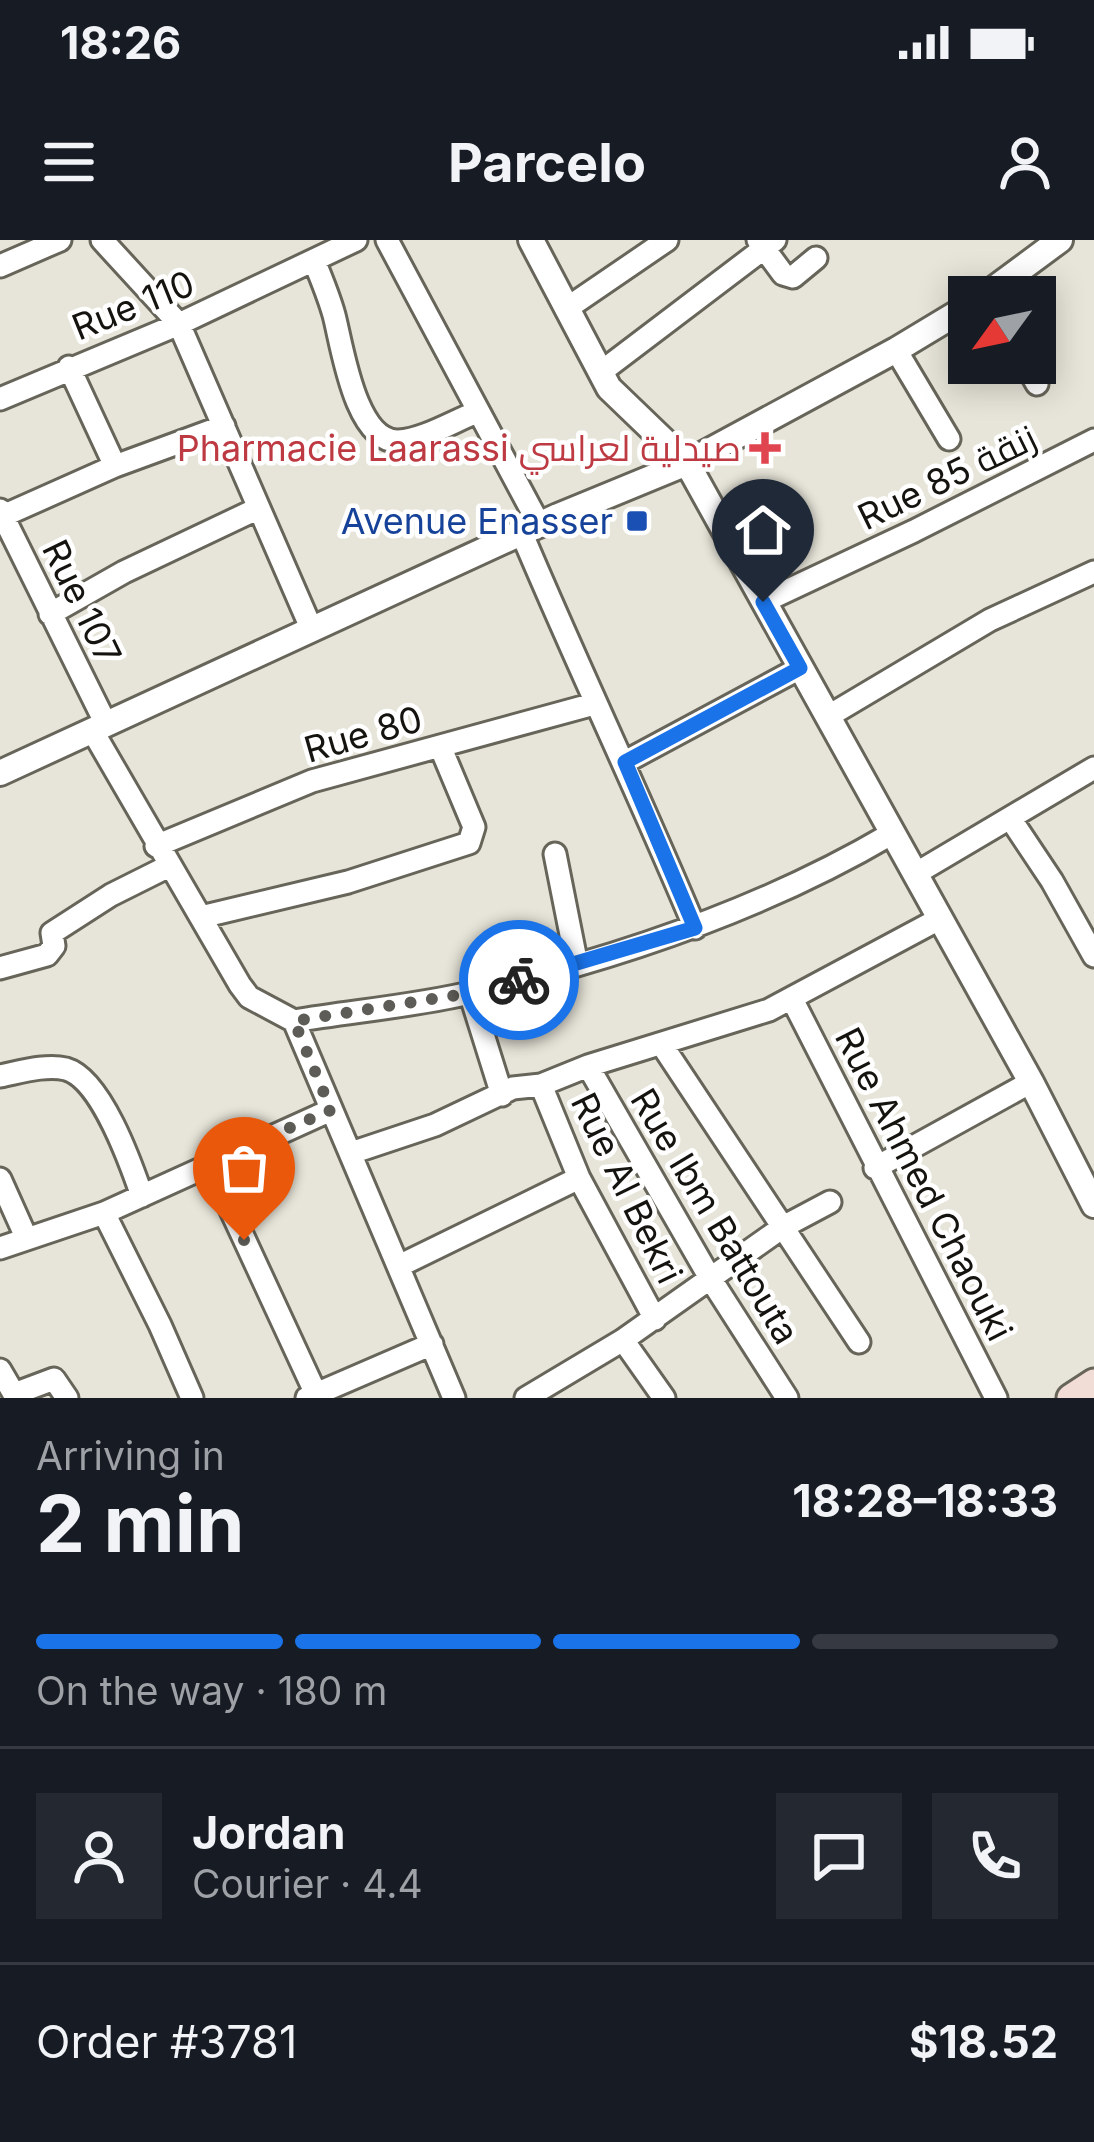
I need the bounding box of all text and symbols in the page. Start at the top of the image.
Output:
text: 18:26 [60,15,181,70]
icon: menu [36,129,102,195]
icon: person [992,129,1058,195]
text: Parcelo [448,130,646,195]
street label: Rue 110 [66,261,200,349]
north arrow [948,276,1056,384]
map controls [948,276,1056,384]
street label: Rue 85 زنقة [851,415,1043,539]
place label: Pharmacie Laarassi صيدلية لعراسي [177,426,741,475]
marker: Pharmacie Laarassi صيدلية لعراسي [752,435,778,461]
pin [712,479,814,602]
icon: home [730,497,796,563]
place label: Avenue Enasser [341,499,613,543]
marker: Avenue Enasser [624,508,650,534]
street label: Rue 107 [33,533,131,671]
street label: Rue 80 [299,696,427,772]
courier [459,920,579,1040]
icon: bike [486,947,552,1013]
street label: Rue Ahmed Chaouki [826,1020,1022,1348]
street label: Rue Ibm Battouta [621,1080,809,1352]
street label: Rue Al Bekri [562,1086,692,1290]
pin [193,1117,295,1240]
icon: bag [211,1135,277,1201]
text: Arriving in [36,1432,225,1479]
text: 18:28–18:33 [792,1473,1058,1528]
text: 2 min [36,1476,244,1571]
text: On the way · 180 m [36,1667,387,1714]
button: person [36,1793,162,1919]
button: chat [776,1793,902,1919]
button: phone [932,1793,1058,1919]
text: Jordan [192,1805,346,1860]
text: Courier · 4.4 [192,1860,423,1907]
text: Order #3781 [36,2014,297,2069]
text: $18.52 [909,2014,1058,2069]

